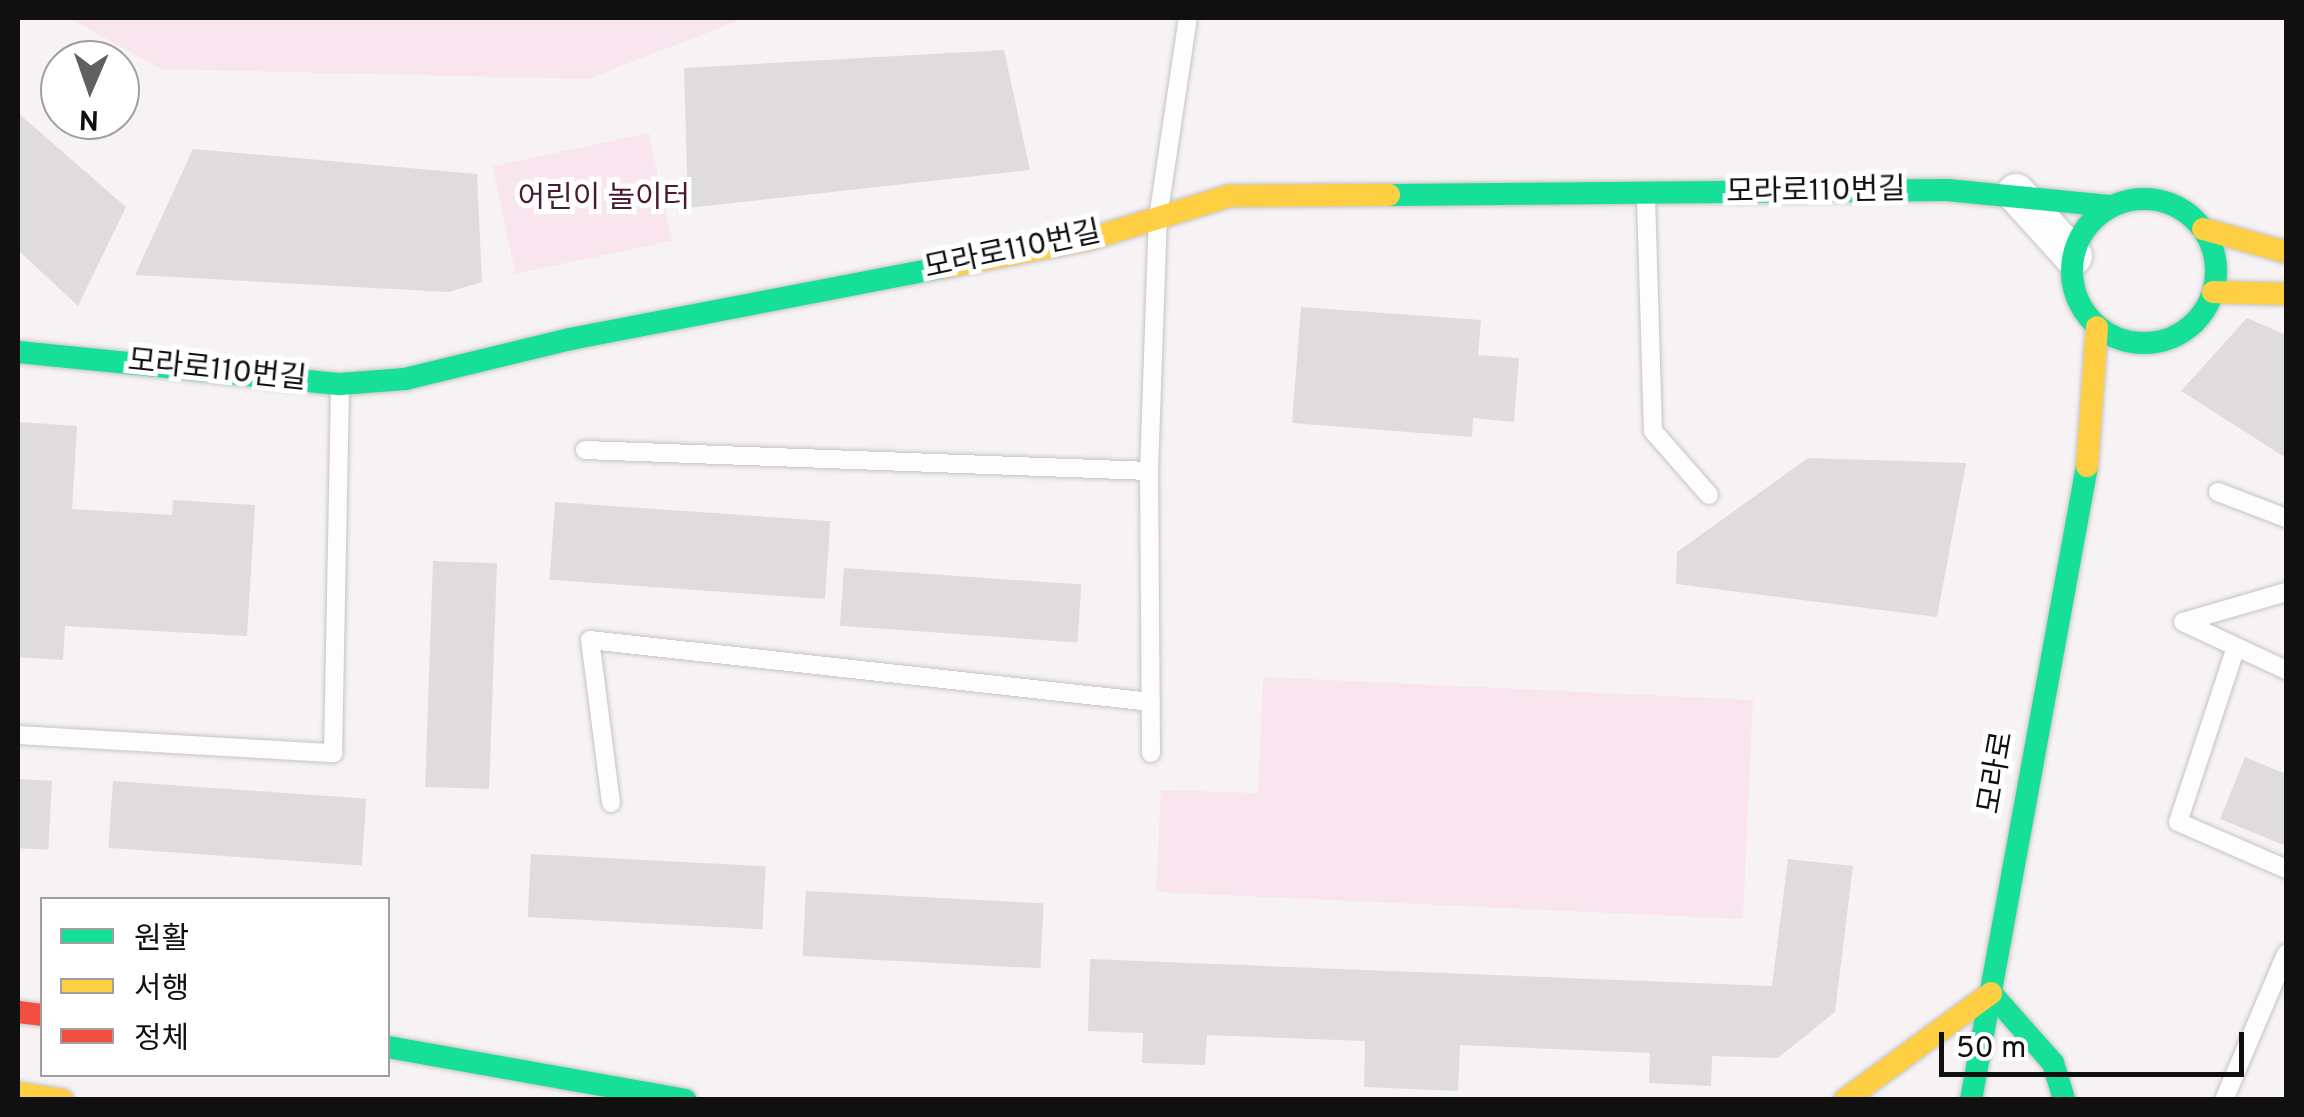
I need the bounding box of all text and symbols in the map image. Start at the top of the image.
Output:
north arrow [40,40,140,140]
text: N [78,100,100,136]
street label: 모라로110번길 [1726,173,1906,213]
park label: 어린이 놀이터 [518,182,690,218]
street label: 모라로110번길 [921,216,1105,288]
street label: 모라로110번길 [126,345,308,399]
street label: 모라로 [1973,729,2023,817]
legend [40,897,390,1077]
text: 원활 [134,922,189,959]
text: 서행 [134,972,189,1009]
scale bar [1944,1012,2249,1074]
text: 정체 [134,1022,189,1059]
text: 50 m [1956,1031,2026,1068]

